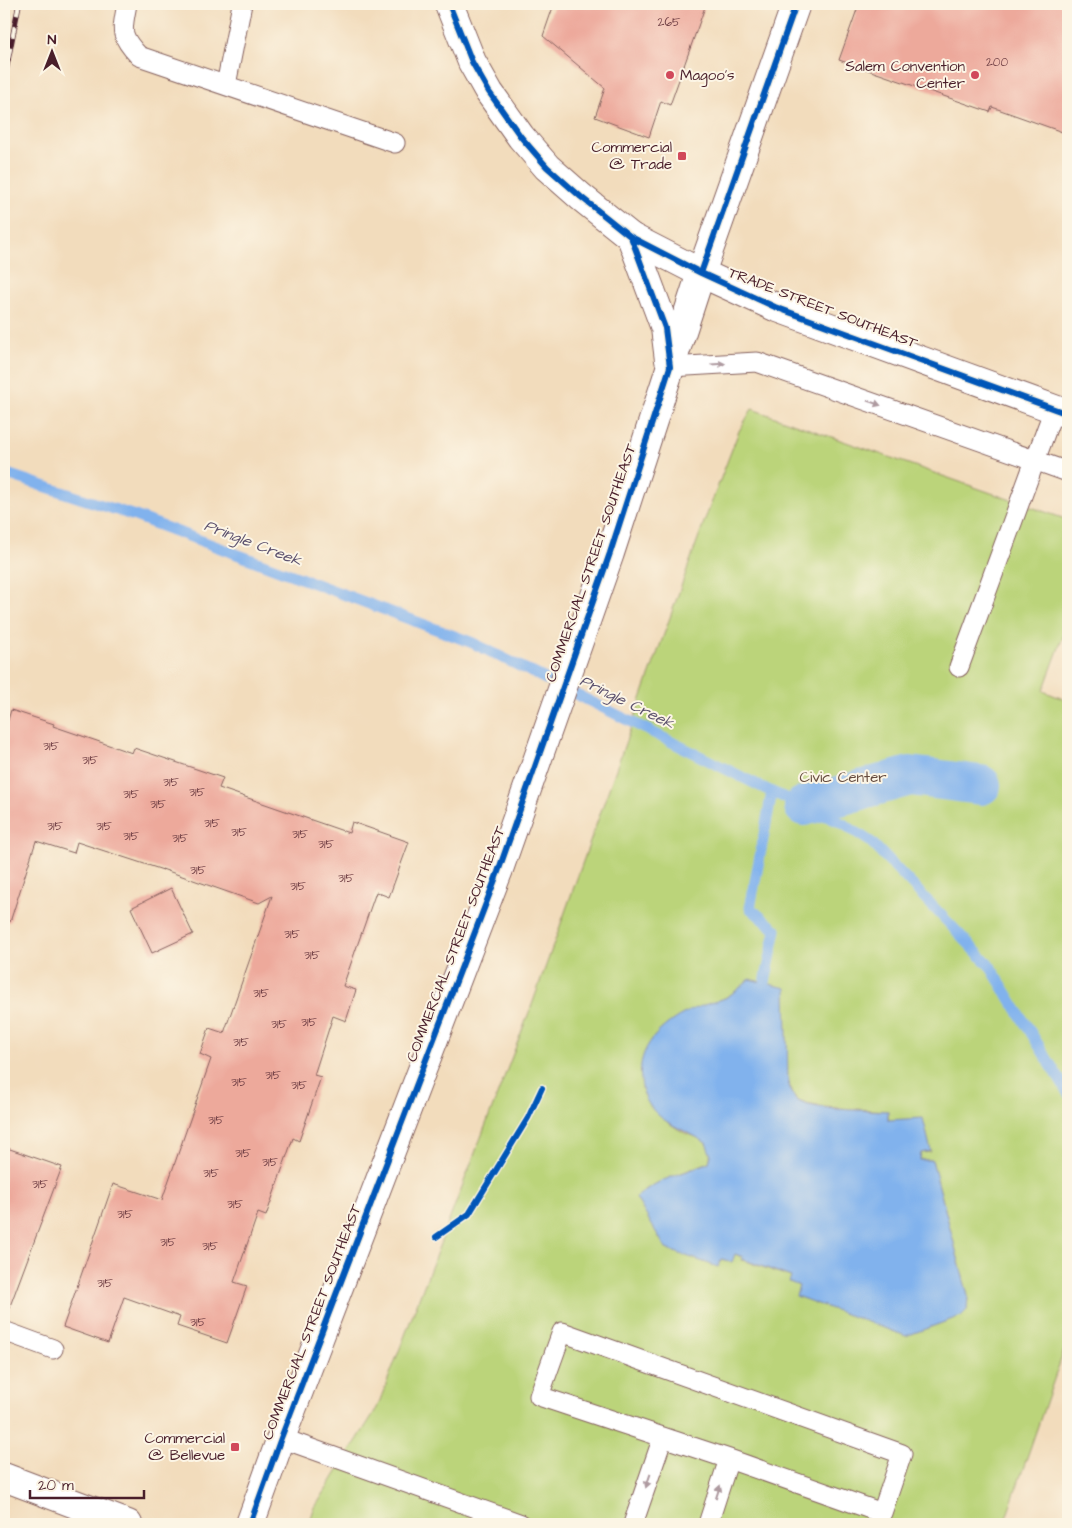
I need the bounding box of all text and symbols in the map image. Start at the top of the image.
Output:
house number: 265 [658,14,681,31]
north arrow [28,28,78,78]
text: N [48,30,57,50]
house number: 200 [986,54,1008,71]
place label: Salem Convention Center [845,56,965,94]
place label: Magoo's [680,65,735,87]
marker: Magoo's [664,69,676,81]
marker: Salem Convention Center [969,69,981,81]
place label: Commercial @ Trade [591,137,672,175]
marker: Commercial @ Trade [676,150,688,162]
street label: TRADE STREET SOUTHEAST [725,262,921,354]
one-way arrow [711,360,727,368]
one-way arrow [867,400,882,408]
street label: COMMERCIAL STREET SOUTHEAST [540,440,642,685]
water label: Pringle Creek [201,514,306,573]
water label: Pringle Creek [576,670,679,736]
house number: 315 [43,738,60,755]
house number: 315 [82,752,99,769]
park label: Civic Center [799,767,887,788]
house number: 315 [163,774,180,791]
house number: 315 [189,784,206,801]
house number: 315 [123,786,140,803]
house number: 315 [150,796,167,813]
house number: 315 [204,815,221,832]
house number: 315 [47,818,64,835]
house number: 315 [96,818,113,835]
street label: COMMERCIAL STREET SOUTHEAST [401,823,511,1065]
house number: 315 [231,824,248,841]
house number: 315 [292,826,309,843]
house number: 315 [123,828,140,845]
house number: 315 [172,830,189,847]
house number: 315 [318,836,335,853]
house number: 315 [190,862,207,879]
house number: 315 [338,870,355,887]
house number: 315 [290,878,307,895]
house number: 315 [284,926,301,943]
house number: 315 [304,947,321,964]
house number: 315 [253,985,270,1002]
house number: 315 [301,1014,318,1031]
house number: 315 [271,1016,288,1033]
house number: 315 [233,1034,250,1051]
house number: 315 [265,1067,282,1084]
house number: 315 [231,1074,248,1091]
house number: 315 [291,1077,308,1094]
house number: 315 [208,1112,225,1129]
house number: 315 [235,1145,252,1162]
house number: 315 [262,1154,279,1171]
house number: 315 [203,1165,220,1182]
house number: 315 [32,1176,49,1193]
house number: 315 [227,1196,244,1213]
street label: COMMERCIAL STREET SOUTHEAST [257,1201,367,1443]
house number: 315 [117,1206,134,1223]
house number: 315 [160,1234,177,1251]
house number: 315 [202,1238,219,1255]
house number: 315 [97,1275,114,1292]
house number: 315 [190,1314,207,1331]
place label: Commercial @ Bellevue [144,1428,225,1466]
marker: Commercial @ Bellevue [229,1441,241,1453]
scale bar [30,1468,144,1500]
one-way arrow [643,1473,651,1488]
text: 20 m [38,1475,74,1496]
one-way arrow [715,1484,723,1499]

